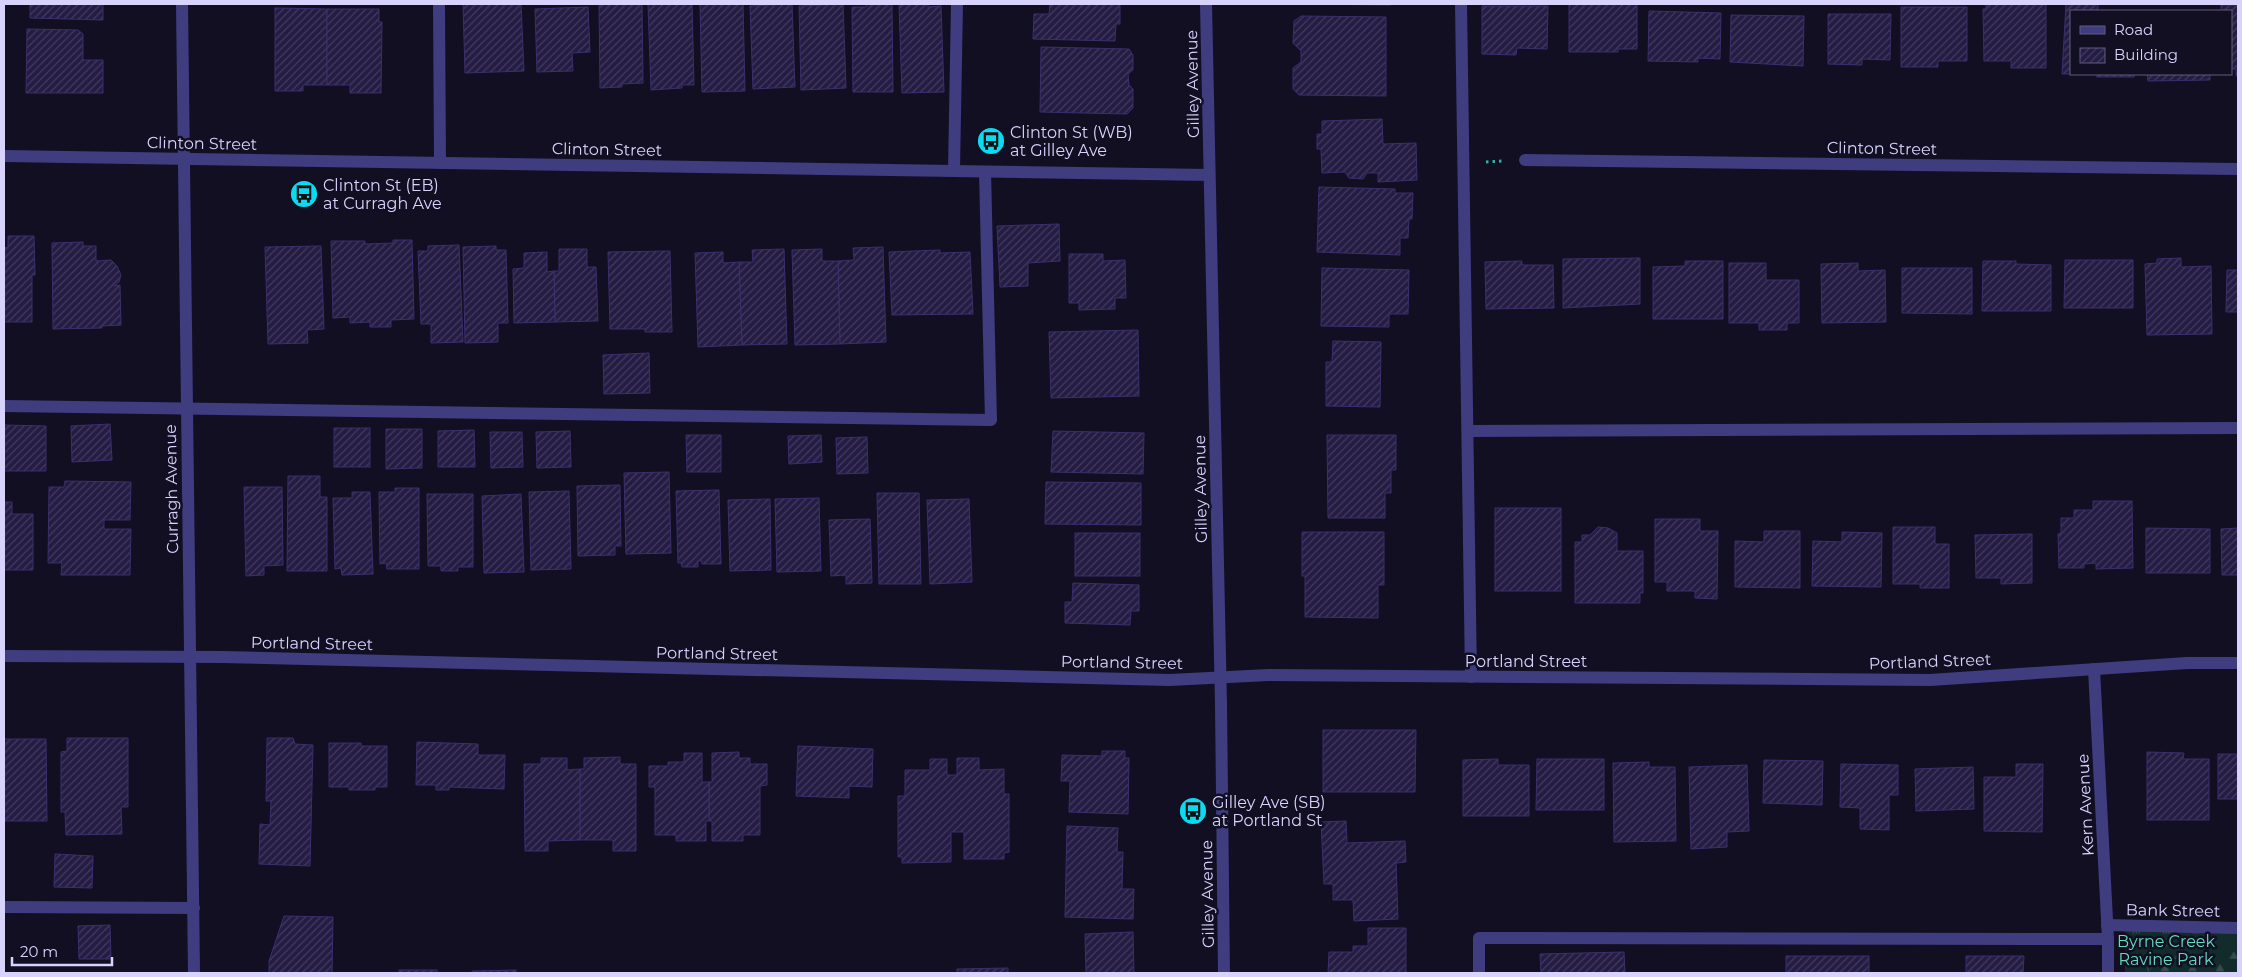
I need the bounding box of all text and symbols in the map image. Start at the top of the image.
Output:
legend [2070,10,2232,75]
text: Road [2114,20,2153,39]
street label: Gilley Avenue [1182,30,1203,138]
text: Building [2114,45,2178,64]
place label: Clinton St (WB) at Gilley Ave [1010,123,1133,160]
bus stop icon: Clinton St (WB) at Gilley Ave [976,126,1006,156]
street label: Clinton Street [147,133,258,154]
street label: Clinton Street [1827,138,1938,159]
street label: Clinton Street [552,139,663,160]
place label: Clinton St (EB) at Curragh Ave [323,176,442,213]
bus stop icon: Clinton St (EB) at Curragh Ave [289,179,319,209]
street label: Curragh Avenue [161,424,182,554]
street label: Gilley Avenue [1190,435,1211,543]
street label: Portland Street [251,633,374,654]
street label: Portland Street [656,643,779,664]
street label: Portland Street [1868,650,1992,673]
street label: Portland Street [1061,652,1184,673]
street label: Portland Street [1465,652,1588,671]
street label: Kern Avenue [2073,753,2098,857]
place label: Gilley Ave (SB) at Portland St [1212,793,1325,830]
bus stop icon: Gilley Ave (SB) at Portland St [1178,796,1208,826]
street label: Gilley Avenue [1197,840,1218,948]
street label: Bank Street [2126,900,2221,921]
park label: Byrne Creek Ravine Park [2117,932,2216,969]
scale bar [12,934,112,966]
text: 20 m [20,942,58,961]

